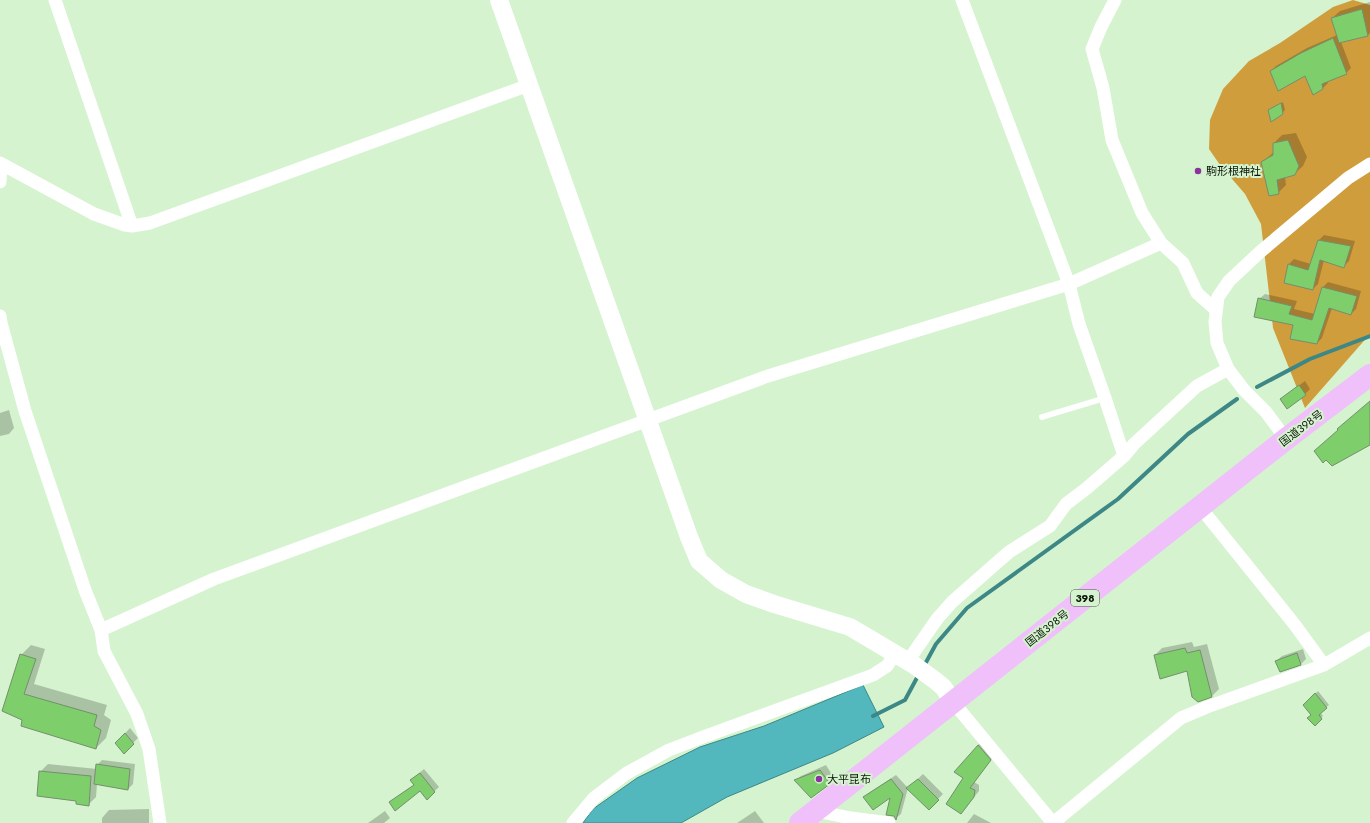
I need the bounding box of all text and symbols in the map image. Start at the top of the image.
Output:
place label: 駒形根神社 [1206,163,1261,179]
marker: 駒形根神社 [1193,166,1203,176]
street label: 国道398号 [1276,406,1326,450]
road number: 398 [1071,590,1099,606]
street label: 国道398号 [1022,606,1072,650]
place label: 大平昆布 [827,771,871,787]
marker: 大平昆布 [814,774,824,784]

